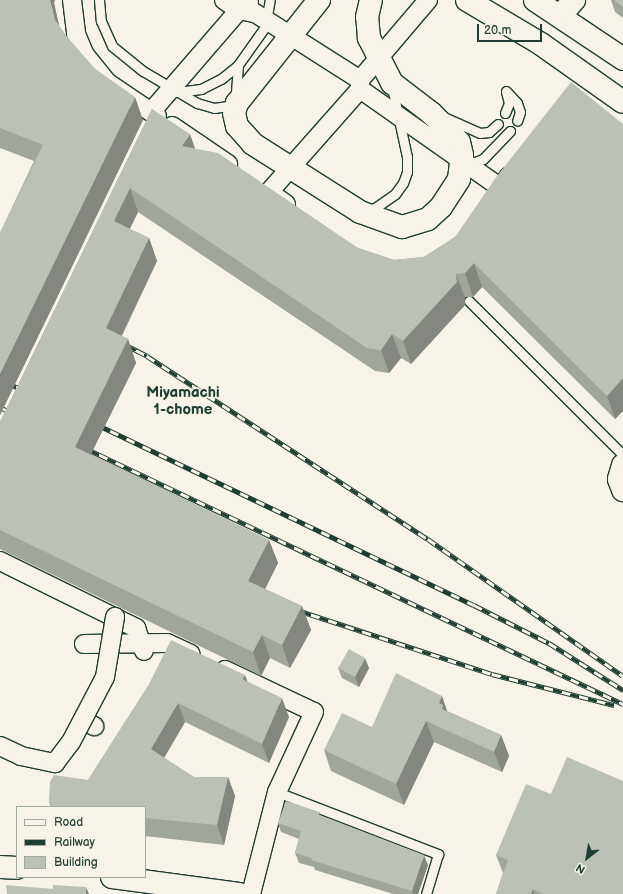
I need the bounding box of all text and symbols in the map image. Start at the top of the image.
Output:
scale bar [479,16,544,42]
text: 20 m [484,23,511,38]
district label: Miyamachi 1-chome [146,383,220,418]
legend [16,806,146,878]
text: Road [54,815,83,830]
text: Railway [54,835,95,850]
north arrow [567,838,607,878]
text: Building [54,855,98,870]
text: N [574,861,587,876]

